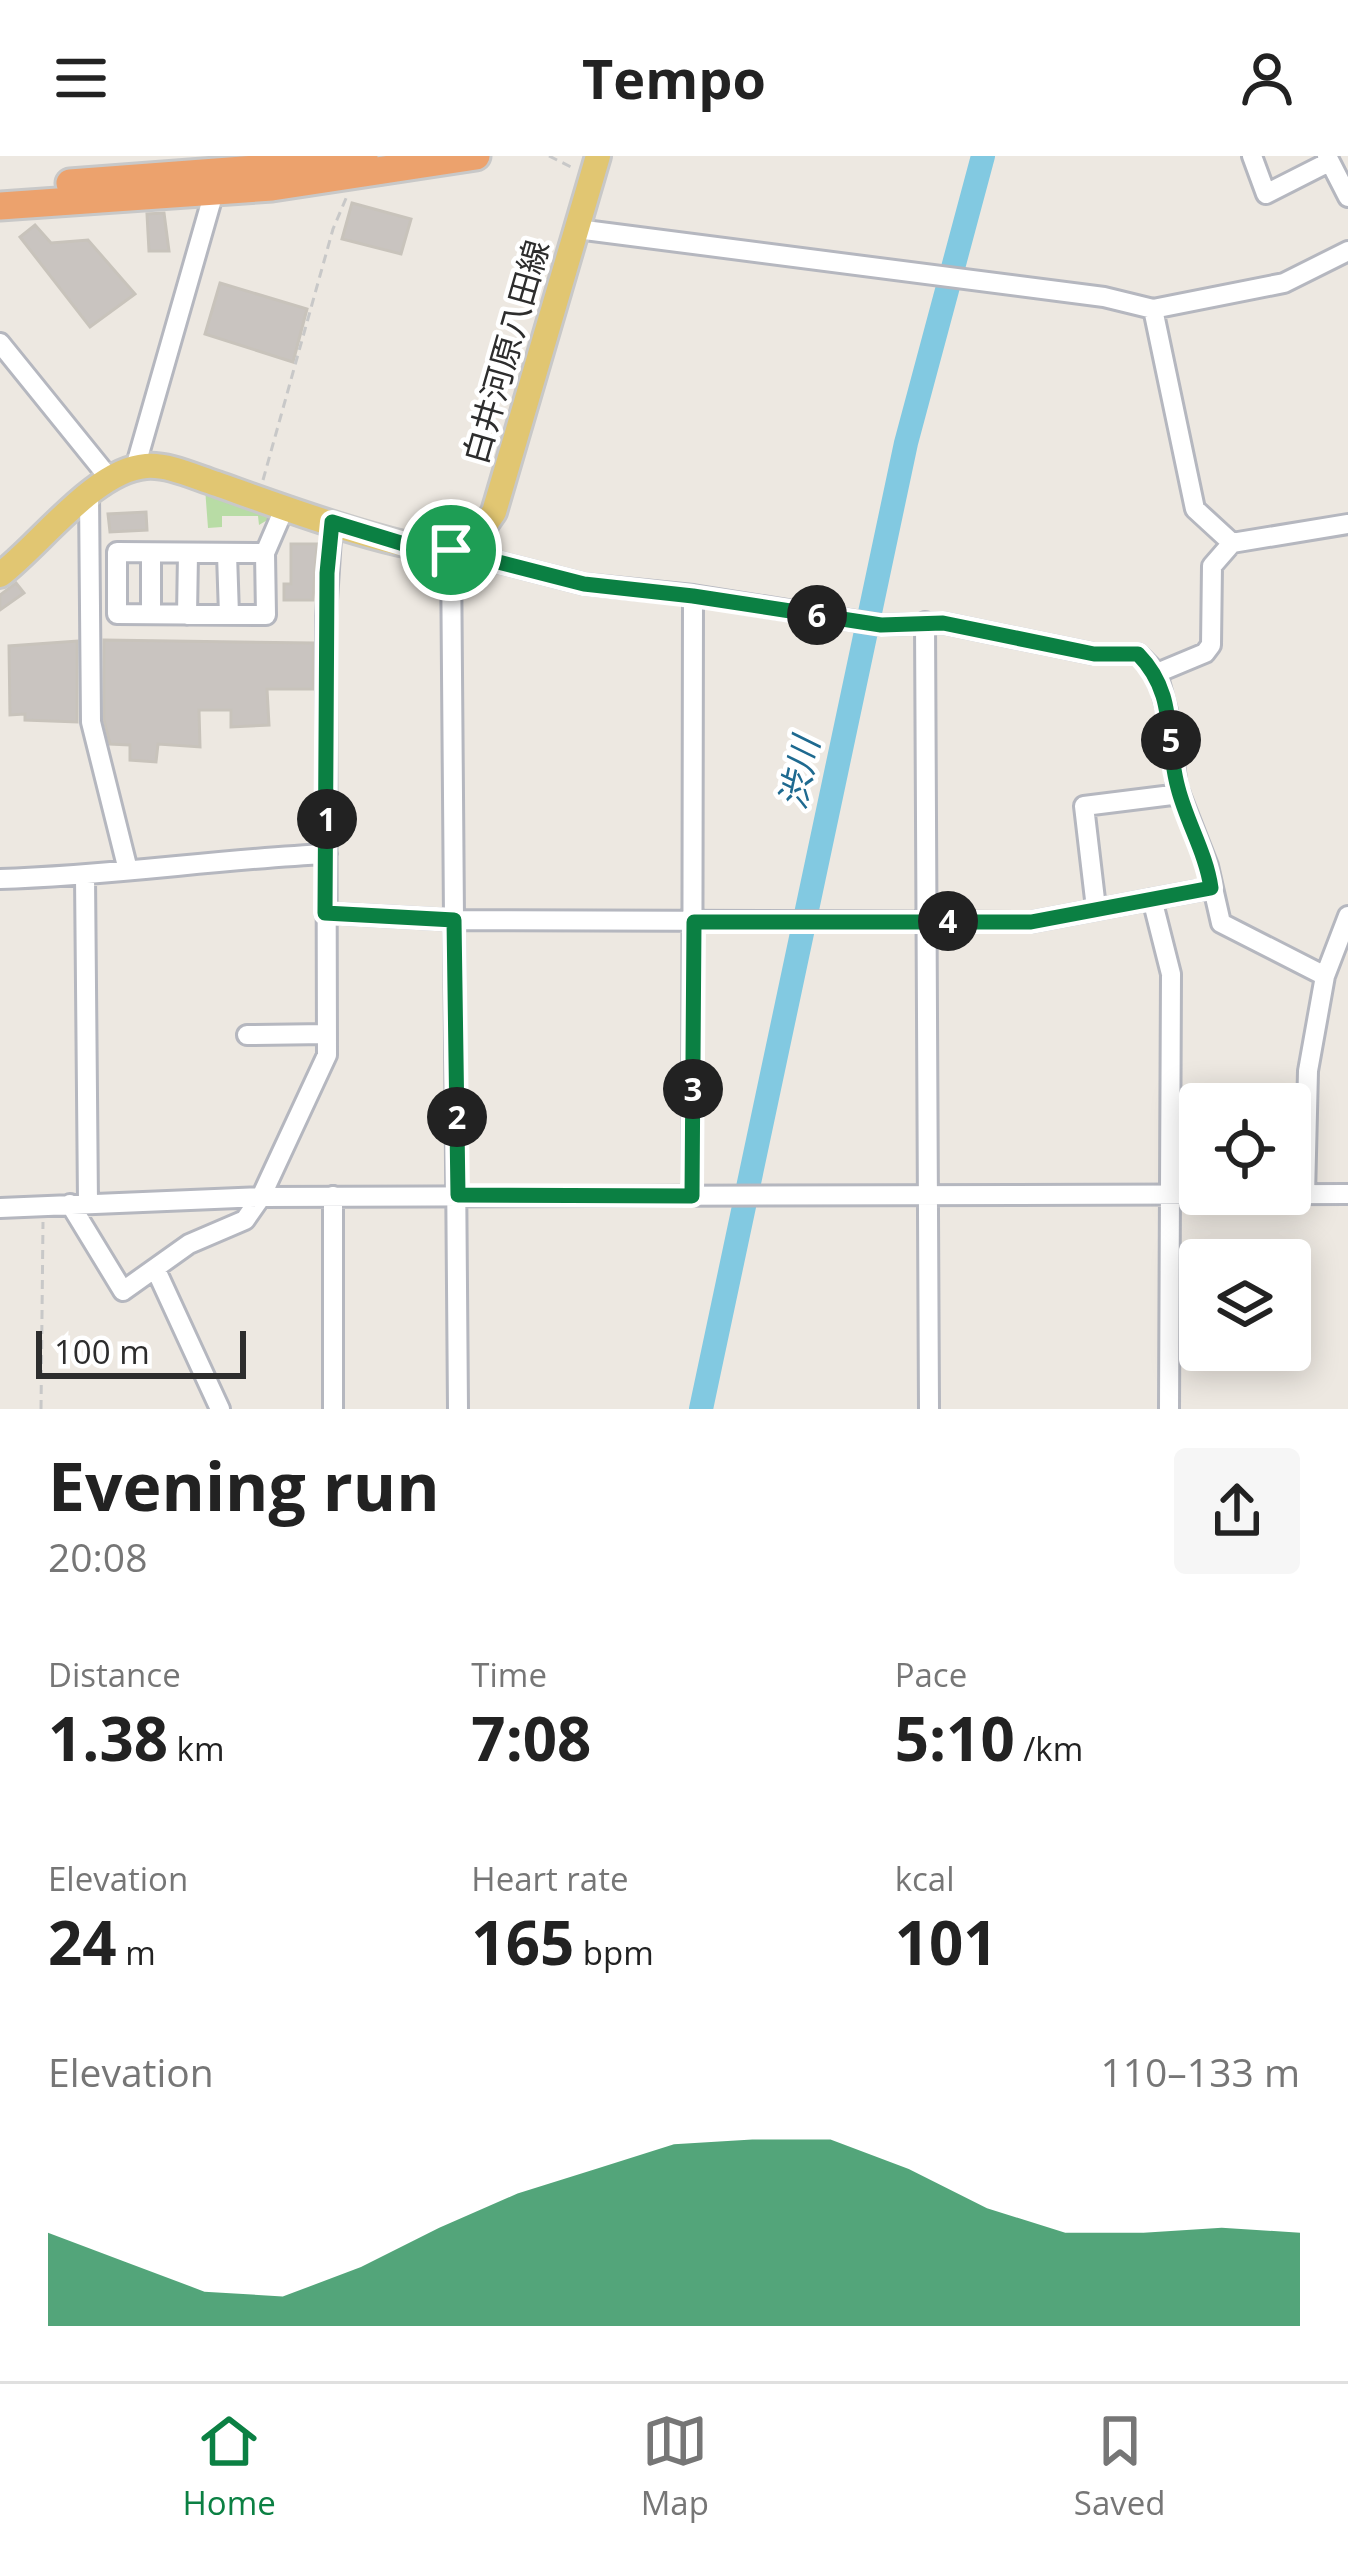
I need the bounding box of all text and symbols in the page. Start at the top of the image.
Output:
text: Tempo [582,41,766,115]
icon: menu [48,45,114,111]
icon: person [1234,45,1300,111]
street label: 白井河原八田線 [452,235,559,469]
pin [400,499,502,601]
icon: arrive [418,517,484,583]
pin: 6 [787,585,847,645]
text: 6 [808,592,826,637]
pin: 5 [1141,710,1201,770]
text: 5 [1162,717,1180,762]
water label: 渋川 [767,729,831,813]
pin: 1 [297,789,357,849]
text: 1 [318,796,336,841]
pin: 4 [918,891,978,951]
text: 4 [939,898,957,943]
pin: 3 [663,1059,723,1119]
text: 3 [684,1066,702,1111]
map controls [1179,1083,1311,1371]
button: locate [1179,1083,1311,1215]
pin: 2 [427,1087,487,1147]
text: 2 [448,1094,466,1139]
button: layers [1179,1239,1311,1371]
scale bar [36,1325,246,1378]
text: 100 m [54,1329,150,1374]
text: Evening run [48,1440,440,1530]
button: share [1174,1448,1300,1574]
text: 20:08 [48,1530,147,1583]
text: Distance [48,1652,181,1697]
text: Time [471,1652,547,1697]
text: Pace [895,1652,967,1697]
text: 1.38 [48,1697,168,1779]
text: 7:08 [471,1697,591,1779]
text: 5:10 [895,1697,1015,1779]
text: km [168,1726,225,1771]
text: /km [1015,1726,1083,1771]
text: Elevation [48,1856,188,1901]
text: Heart rate [471,1856,628,1901]
text: kcal [895,1856,954,1901]
text: 24 [48,1901,117,1983]
text: 165 [471,1901,574,1983]
text: 101 [895,1901,998,1983]
text: m [117,1930,156,1975]
text: bpm [574,1930,654,1975]
text: Elevation [48,2045,214,2098]
text: 110–133 m [1100,2045,1300,2098]
tab: Home [182,2408,276,2525]
tab: Map [641,2408,709,2525]
tab: Saved [1074,2408,1166,2525]

